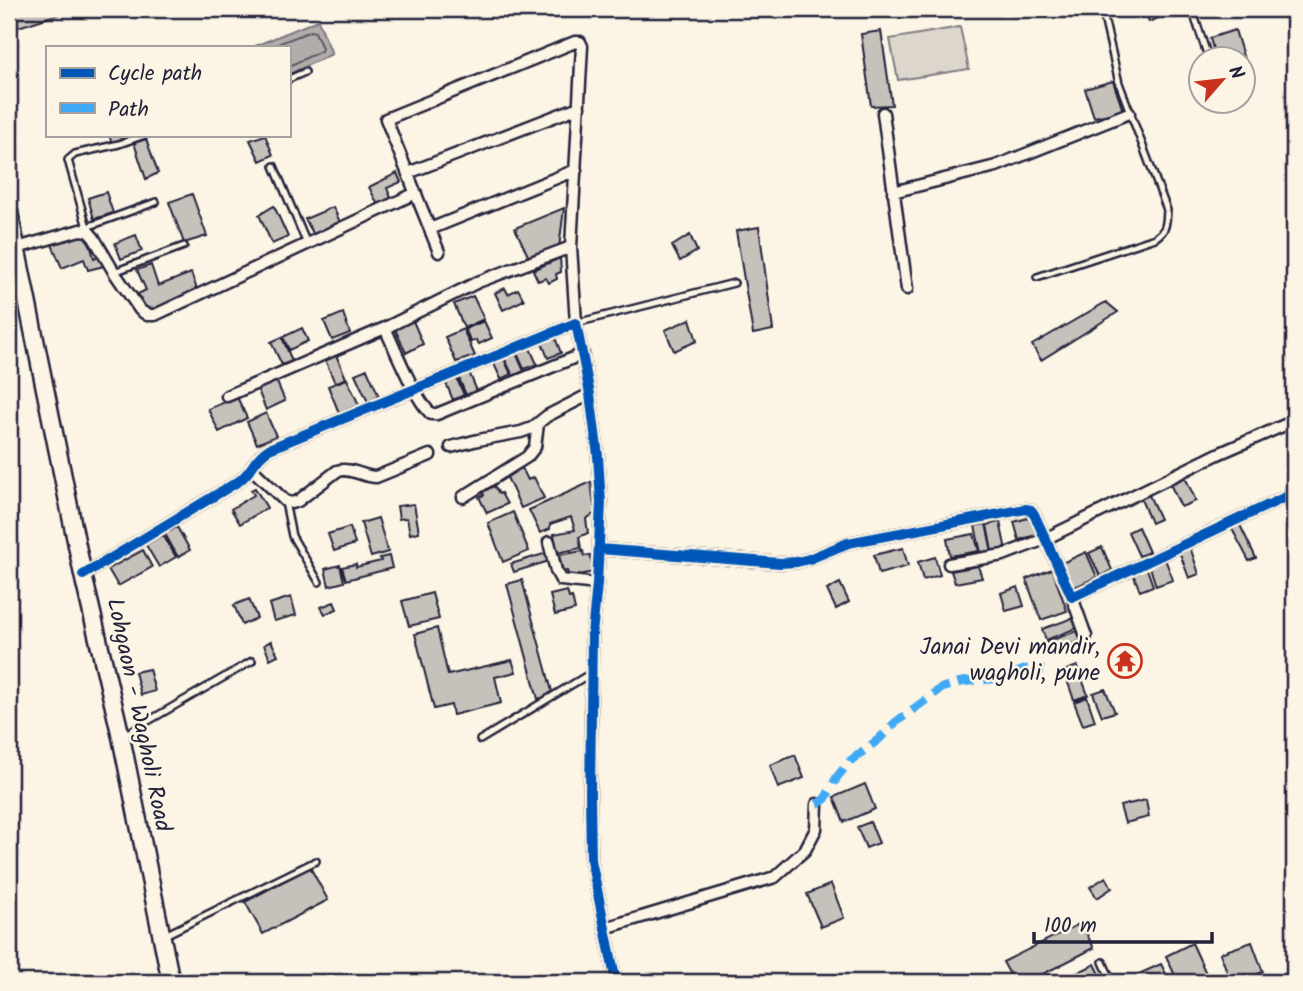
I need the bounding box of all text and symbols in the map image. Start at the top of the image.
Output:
legend [46,46,290,136]
north arrow [1188,46,1258,116]
text: Cycle path [108,58,202,91]
text: N [1219,61,1251,85]
text: Path [108,94,149,127]
street label: Lohgaon - Wagholi Road [96,595,180,835]
place label: Janai Devi mandir, wagholi, pune [920,630,1100,692]
temple icon: Janai Devi mandir, wagholi, pune [1106,642,1144,680]
scale bar [1034,900,1212,944]
text: 100 m [1044,910,1097,943]

